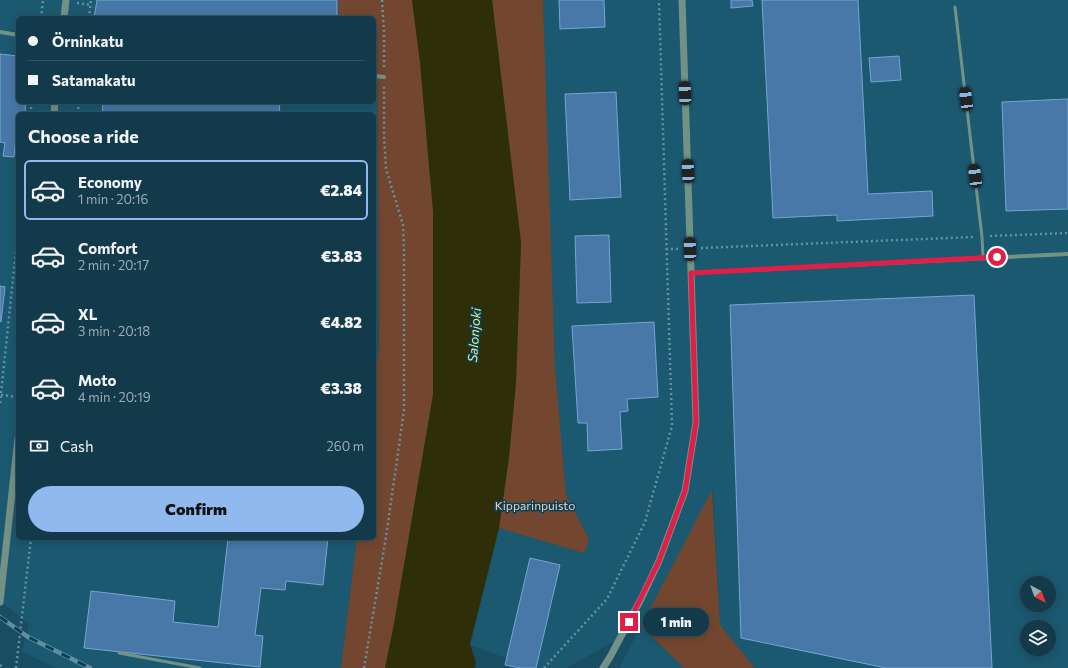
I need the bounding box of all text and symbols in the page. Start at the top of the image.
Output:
text: Örninkatu [52,32,123,50]
text: Satamakatu [52,71,136,89]
car [679,81,691,105]
car [959,86,973,112]
text: Choose a ride [28,125,139,147]
car [682,159,694,183]
car [968,163,982,189]
icon: car [30,172,66,208]
text: Economy [78,173,142,191]
text: €2.84 [320,181,362,199]
text: 1 min · 20:16 [78,191,148,207]
car [684,237,696,261]
icon: car [30,238,66,274]
text: Comfort [78,239,138,257]
text: €3.83 [321,247,362,265]
route start [988,248,1006,266]
text: 2 min · 20:17 [78,257,149,273]
icon: car [30,304,66,340]
text: XL [78,305,97,323]
water label: Salonjoki [464,307,484,363]
text: €4.82 [320,313,362,331]
text: 3 min · 20:18 [78,323,150,339]
icon: car [30,370,66,406]
text: Moto [78,371,117,389]
text: €3.38 [320,379,362,397]
text: 4 min · 20:19 [78,389,151,405]
icon: cash [28,435,50,457]
text: Cash [60,437,94,455]
text: 260 m [327,438,364,454]
button: Confirm [28,486,364,532]
park label: Kipparinpuisto [495,498,575,512]
north arrow [1020,576,1056,612]
map controls [1020,576,1056,656]
callout: 1 min [643,608,709,636]
route end [620,613,638,631]
text: 1 min [660,614,692,630]
button: layers [1020,620,1056,656]

